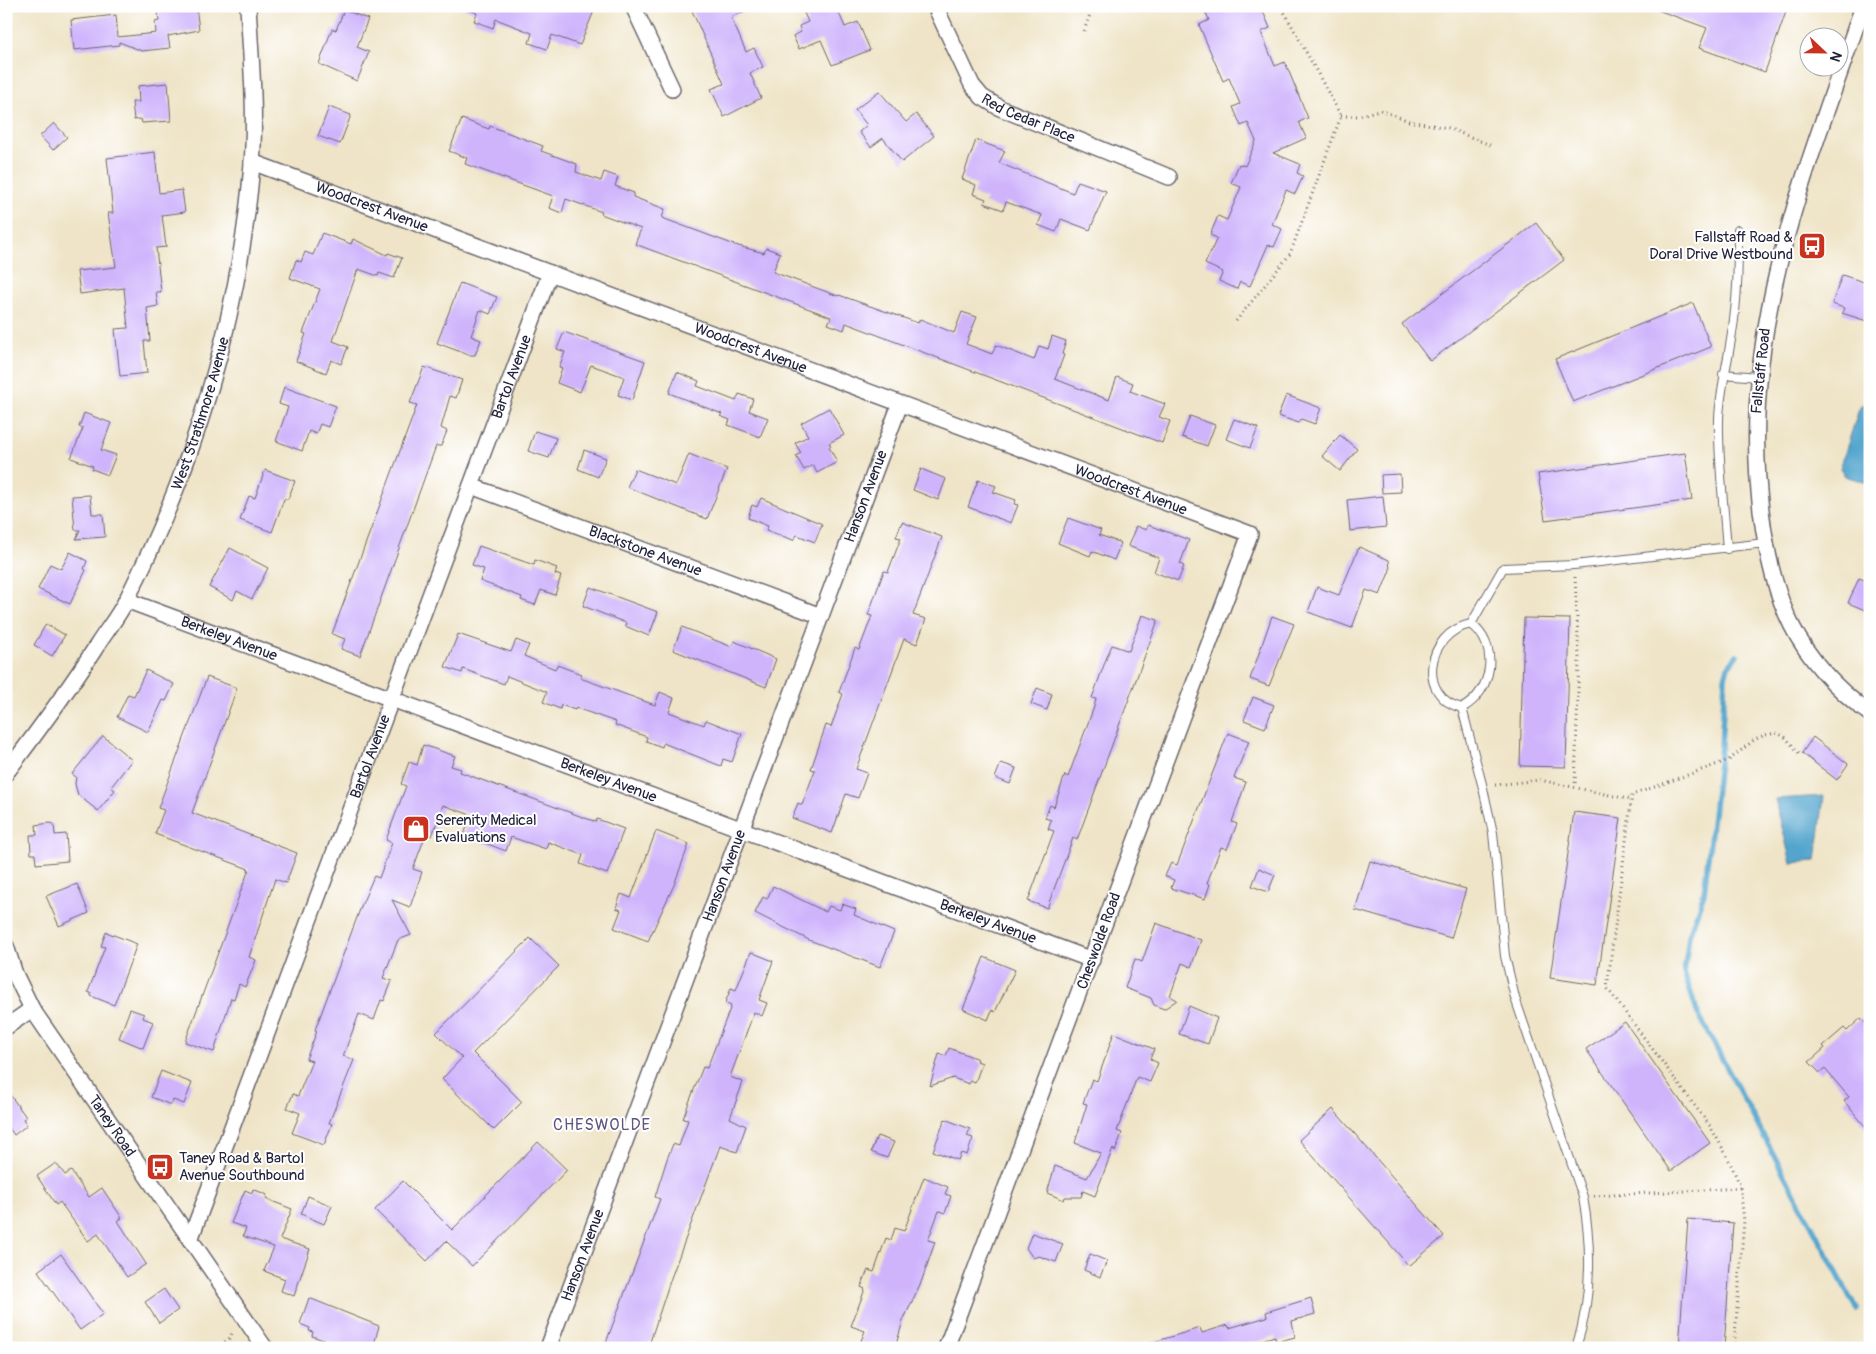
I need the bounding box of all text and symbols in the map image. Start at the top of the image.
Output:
north arrow [1798,28,1848,78]
text: N [1826,49,1845,64]
street label: Red Cedar Place [978,89,1078,147]
street label: Woodcrest Avenue [313,177,431,237]
place label: Fallstaff Road & Doral Drive Westbound [1649,228,1793,264]
bus stop icon: Fallstaff Road & Doral Drive Westbound [1797,231,1827,261]
street label: Woodcrest Avenue [692,318,810,378]
street label: Fallstaff Road [1747,327,1775,415]
street label: Bartol Avenue [487,332,536,421]
street label: West Strathmore Avenue [167,334,233,493]
street label: Hanson Avenue [840,447,892,545]
street label: Woodcrest Avenue [1072,460,1190,519]
street label: Blackstone Avenue [586,521,705,581]
street label: Berkeley Avenue [178,612,281,665]
street label: Bartol Avenue [346,711,394,801]
street label: Berkeley Avenue [558,753,660,807]
place label: Serenity Medical Evaluations [435,811,537,847]
shop icon: Serenity Medical Evaluations [401,814,431,844]
street label: Hanson Avenue [698,827,750,924]
street label: Cheswolde Road [1073,890,1125,992]
street label: Berkeley Avenue [937,895,1040,948]
street label: Taney Road [84,1091,140,1160]
district label: CHESWOLDE [553,1115,651,1135]
place label: Taney Road & Bartol Avenue Southbound [179,1149,305,1185]
bus stop icon: Taney Road & Bartol Avenue Southbound [145,1152,175,1182]
street label: Hanson Avenue [557,1206,609,1304]

